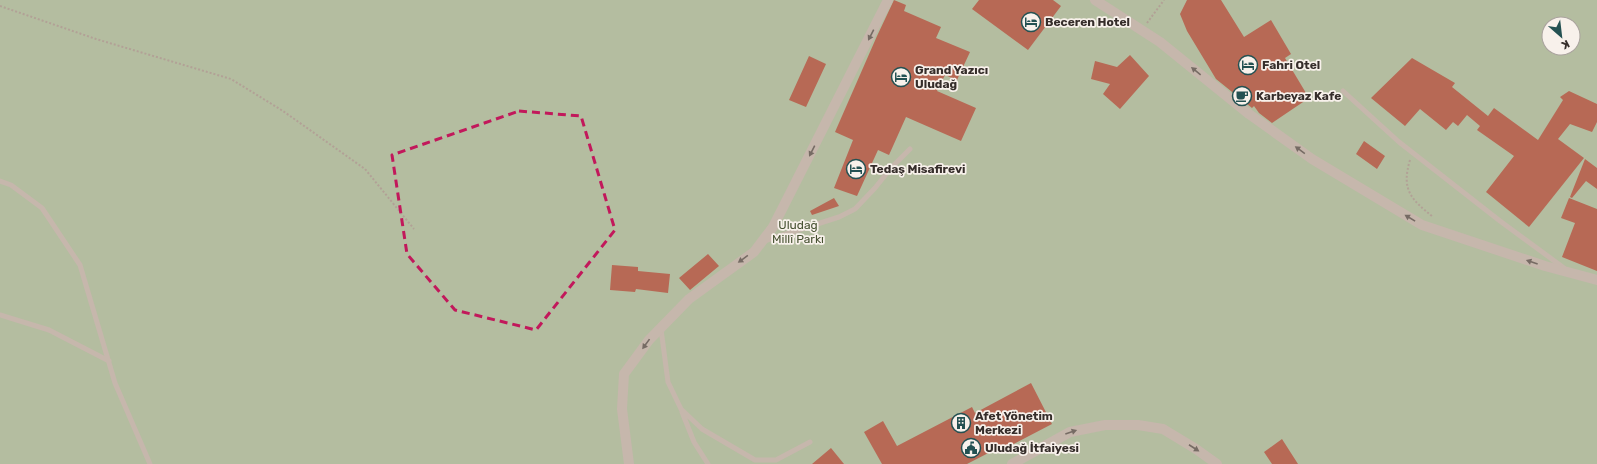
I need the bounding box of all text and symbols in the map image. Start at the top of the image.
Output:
hotel icon: Beceren Hotel [1020,11,1042,33]
place label: Beceren Hotel [1045,15,1130,29]
north arrow [1541,16,1581,56]
one-way arrow [868,29,874,41]
text: K [1559,37,1572,52]
hotel icon: Fahri Otel [1237,54,1259,76]
place label: Fahri Otel [1262,58,1320,72]
place label: Grand Yazıcı Uludağ [915,63,988,91]
hotel icon: Grand Yazıcı Uludağ [890,66,912,88]
one-way arrow [1191,67,1202,76]
cafe icon: Karbeyaz Kafe [1231,85,1253,107]
place label: Karbeyaz Kafe [1256,89,1341,103]
one-way arrow [809,145,815,157]
one-way arrow [1294,146,1305,154]
hotel icon: Tedaş Misafirevi [845,158,867,180]
place label: Tedaş Misafirevi [870,162,965,176]
one-way arrow [1404,215,1416,222]
park label: Uludağ Millî Parkı [772,218,824,246]
one-way arrow [738,255,749,263]
one-way arrow [1526,259,1538,265]
one-way arrow [641,339,650,350]
place label: Afet Yönetim Merkezi [975,409,1053,437]
building icon: Afet Yönetim Merkezi [950,412,972,434]
one-way arrow [1066,429,1078,435]
public building icon: Uludağ İtfaiyesi [960,437,982,459]
place label: Uludağ İtfaiyesi [985,441,1079,455]
one-way arrow [1189,444,1199,452]

